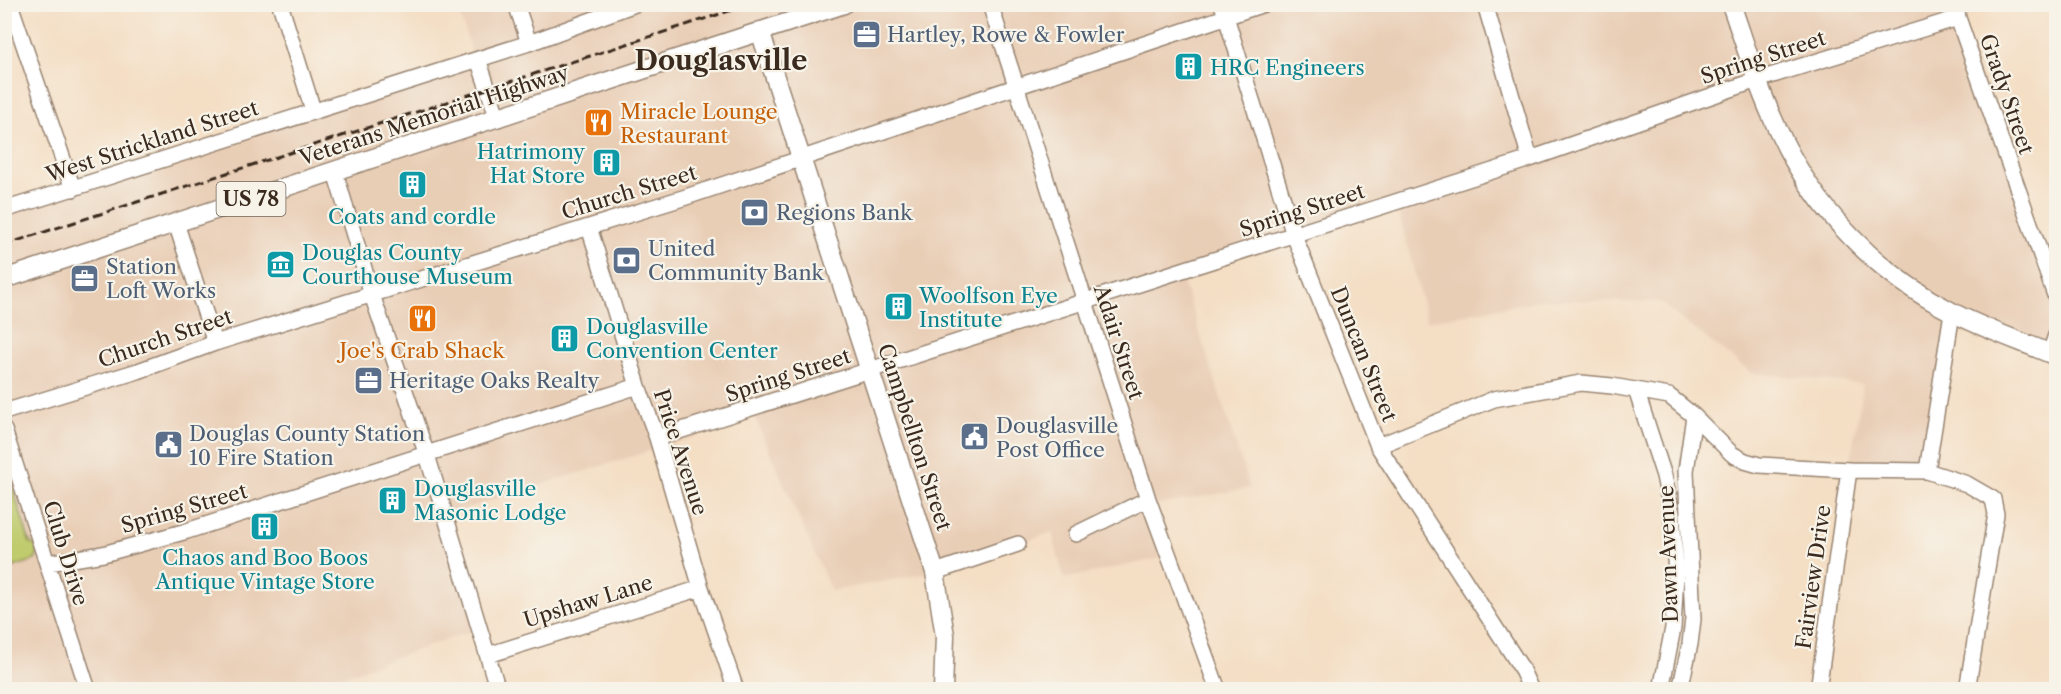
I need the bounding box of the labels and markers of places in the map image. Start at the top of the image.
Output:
office icon: Hartley, Rowe & Fowler [850,18,882,50]
place label: Hartley, Rowe & Fowler [887,22,1125,47]
building icon: HRC Engineers [1173,51,1205,83]
place label: HRC Engineers [1210,55,1365,80]
place label: Miracle Lounge Restaurant [620,99,778,148]
restaurant icon: Miracle Lounge Restaurant [583,107,615,139]
place label: Hatrimony Hat Store [477,139,585,188]
building icon: Hatrimony Hat Store [590,147,622,179]
building icon: Coats and cordle [396,169,428,201]
bank icon: Regions Bank [739,196,771,228]
place label: Regions Bank [776,200,913,225]
place label: Coats and cordle [328,204,496,229]
place label: United Community Bank [648,236,825,285]
place label: Douglas County Courthouse Museum [302,240,513,289]
bank icon: United Community Bank [611,244,643,276]
museum icon: Douglas County Courthouse Museum [265,248,297,280]
place label: Station Loft Works [106,254,216,303]
office icon: Station Loft Works [69,262,101,294]
place label: Woolfson Eye Institute [918,283,1058,332]
building icon: Woolfson Eye Institute [882,291,914,323]
restaurant icon: Joe's Crab Shack [406,303,438,335]
place label: Douglasville Convention Center [586,314,778,363]
building icon: Douglasville Convention Center [549,322,581,354]
place label: Joe's Crab Shack [337,338,505,363]
office icon: Heritage Oaks Realty [352,364,384,396]
place label: Heritage Oaks Realty [389,368,600,393]
place label: Douglasville Post Office [996,413,1118,462]
place label: Douglas County Station 10 Fire Station [189,421,425,470]
public building icon: Douglasville Post Office [959,421,991,453]
public building icon: Douglas County Station 10 Fire Station [152,429,184,461]
place label: Douglasville Masonic Lodge [414,476,566,525]
building icon: Douglasville Masonic Lodge [377,484,409,516]
building icon: Chaos and Boo Boos Antique Vintage Store [249,510,281,542]
place label: Chaos and Boo Boos Antique Vintage Store [154,545,375,594]

